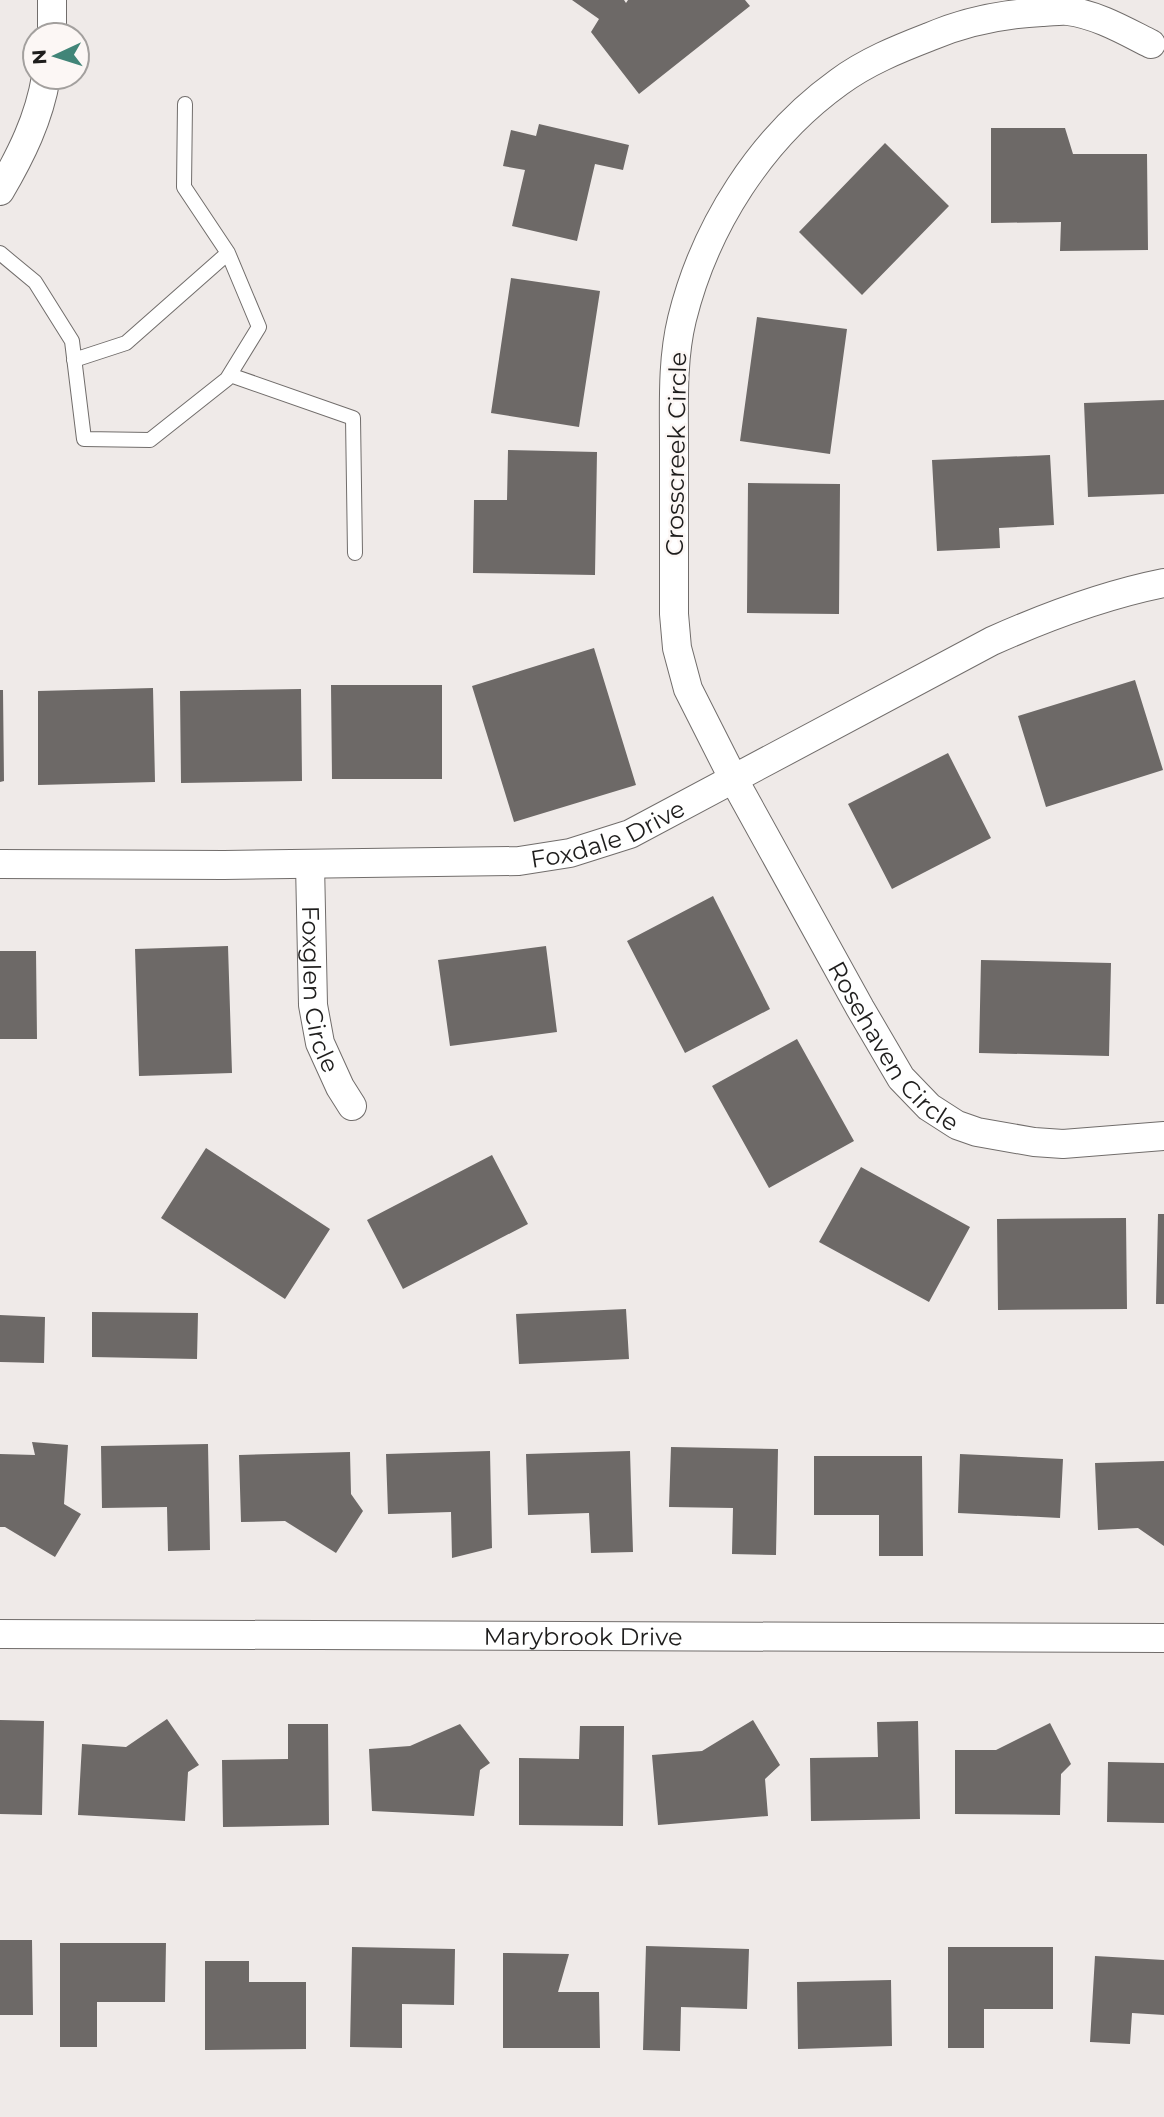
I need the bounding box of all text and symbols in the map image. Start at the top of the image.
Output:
north arrow [21,21,91,91]
text: N [28,49,52,66]
street label: Crosscreek Circle [660,352,692,556]
street label: Foxdale Drive [528,793,689,874]
street label: Foxglen Circle [296,905,346,1077]
street label: Rosehaven Circle [822,956,964,1137]
street label: Marybrook Drive [484,1621,682,1651]

